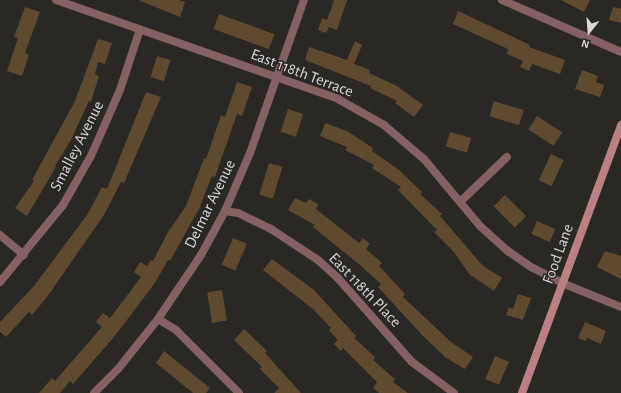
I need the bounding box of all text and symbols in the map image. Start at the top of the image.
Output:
north arrow [569,12,609,52]
text: N [580,38,591,50]
street label: East 118th Terrace [248,45,356,101]
street label: Smalley Avenue [46,98,108,194]
street label: Delmar Avenue [180,157,240,251]
street label: Food Lane [538,221,578,287]
street label: East 118th Place [325,249,405,331]

